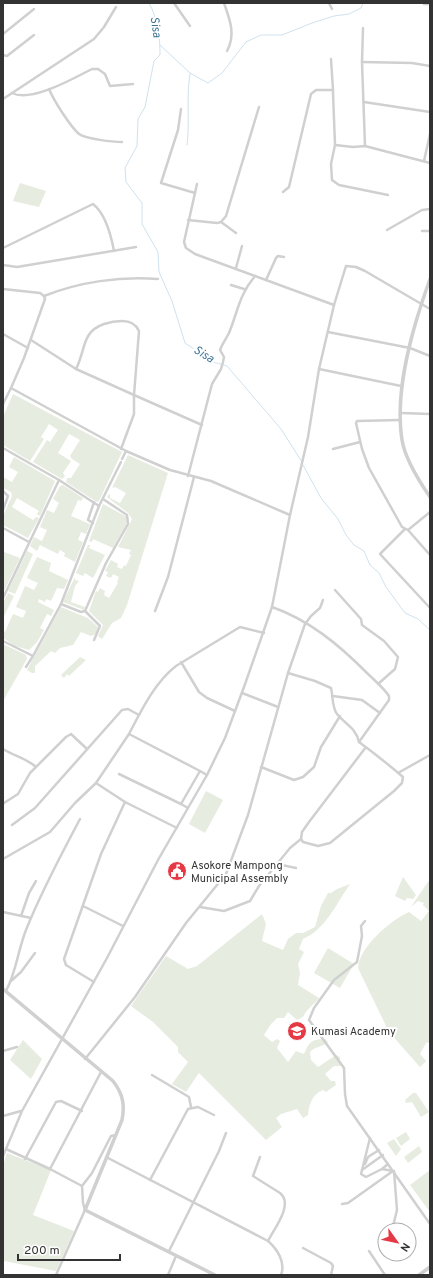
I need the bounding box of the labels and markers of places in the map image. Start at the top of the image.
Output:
place label: Asokore Mampong Municipal Assembly [191,859,289,886]
public building icon: Asokore Mampong Municipal Assembly [166,860,188,882]
school or university icon: Kumasi Academy [286,1020,308,1042]
place label: Kumasi Academy [311,1025,396,1039]

